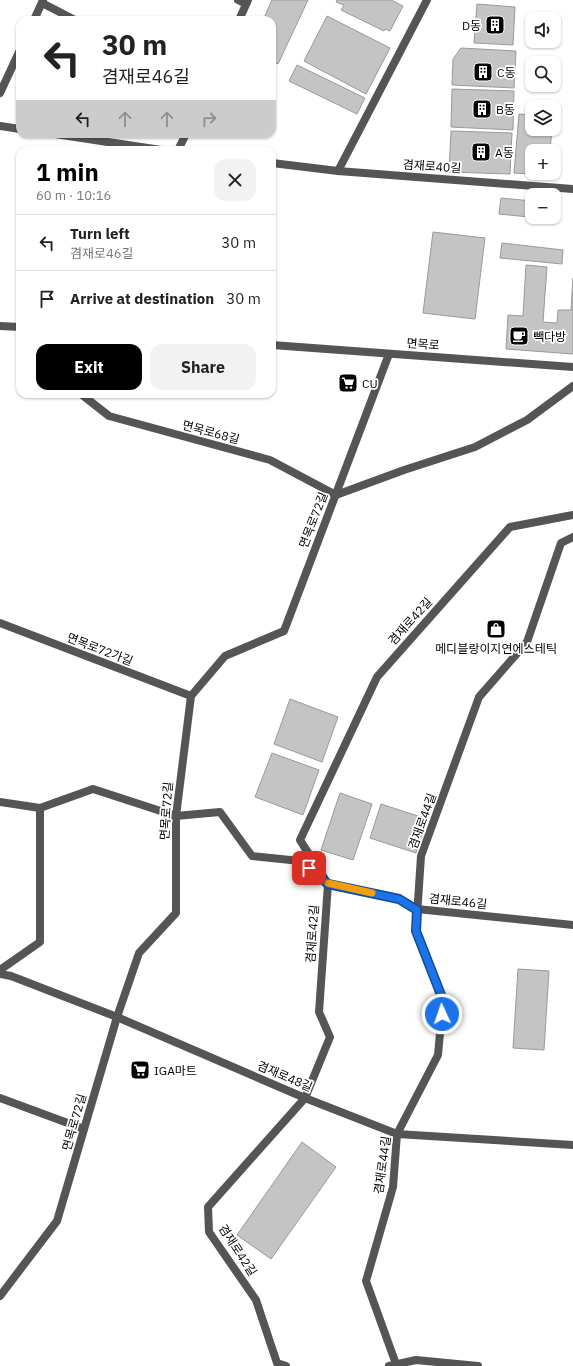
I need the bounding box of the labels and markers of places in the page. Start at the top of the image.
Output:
building icon: D동 [484,14,506,36]
place label: D동 [462,18,481,33]
building icon: C동 [472,61,494,83]
place label: C동 [497,65,516,80]
building icon: B동 [471,98,493,120]
place label: B동 [496,102,515,117]
building icon: A동 [470,141,492,163]
place label: A동 [495,145,514,160]
cafe icon: 빽다방 [508,325,530,347]
place label: 빽다방 [533,329,566,344]
supermarket icon: CU [337,372,359,394]
place label: CU [362,376,378,391]
shop icon: 메디블랑이지연에스테틱 [485,618,507,640]
place label: 메디블랑이지연에스테틱 [435,641,557,656]
pin [292,851,326,885]
supermarket icon: IGA마트 [129,1059,151,1081]
place label: IGA마트 [154,1063,197,1078]

